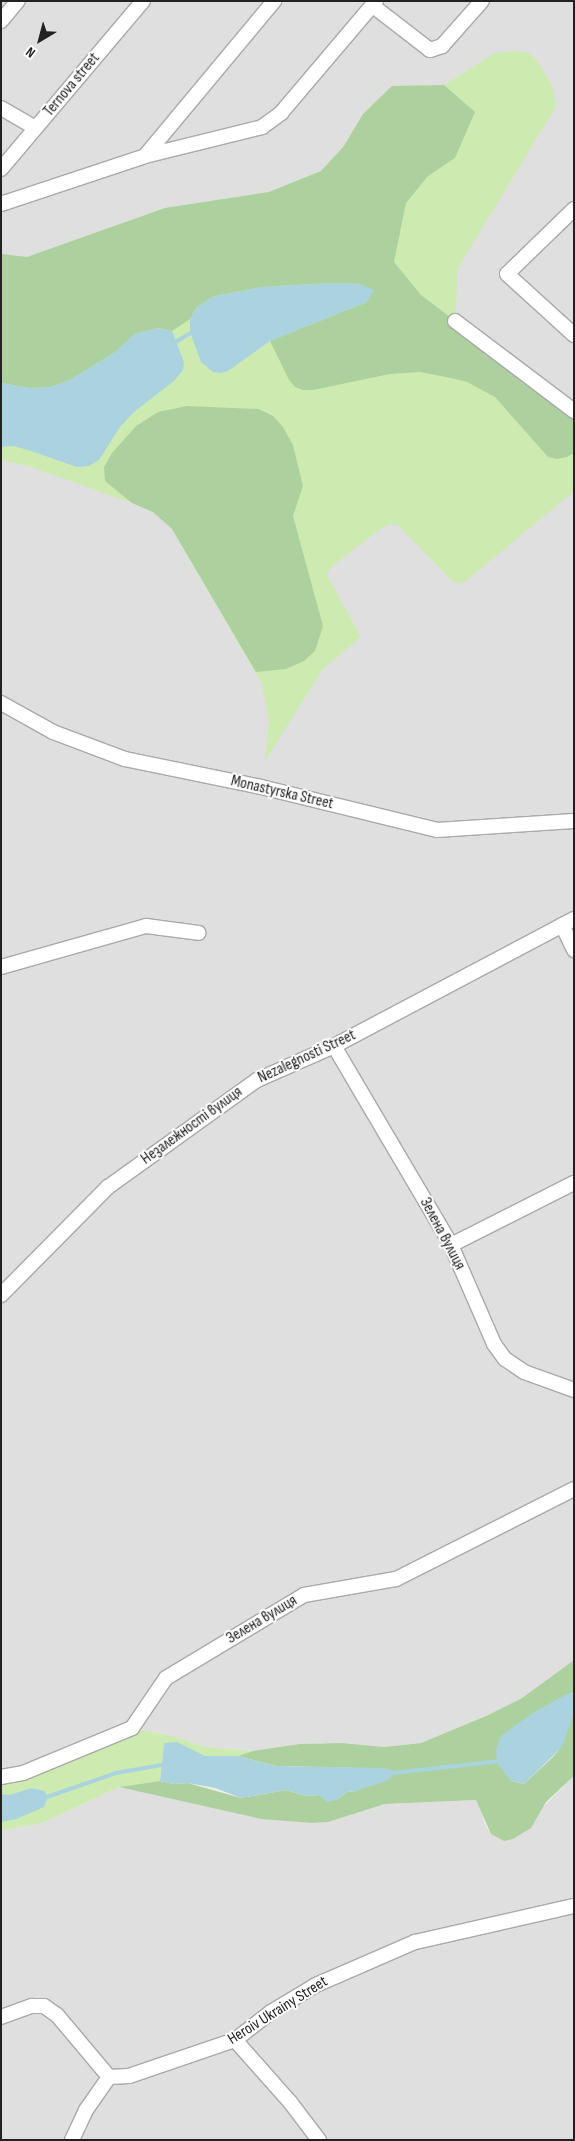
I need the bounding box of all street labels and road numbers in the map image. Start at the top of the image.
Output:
street label: Ternova street [40,49,104,121]
street label: Monastyrska Street [229,772,335,814]
street label: Nezalegnosti Street [255,1026,359,1088]
street label: Незалежності вулиця [138,1083,246,1169]
street label: Зелена вулиця [415,1195,469,1273]
street label: Зелена вулиця [223,1591,301,1649]
street label: Heroiv Ukrainy Street [225,1973,331,2049]

